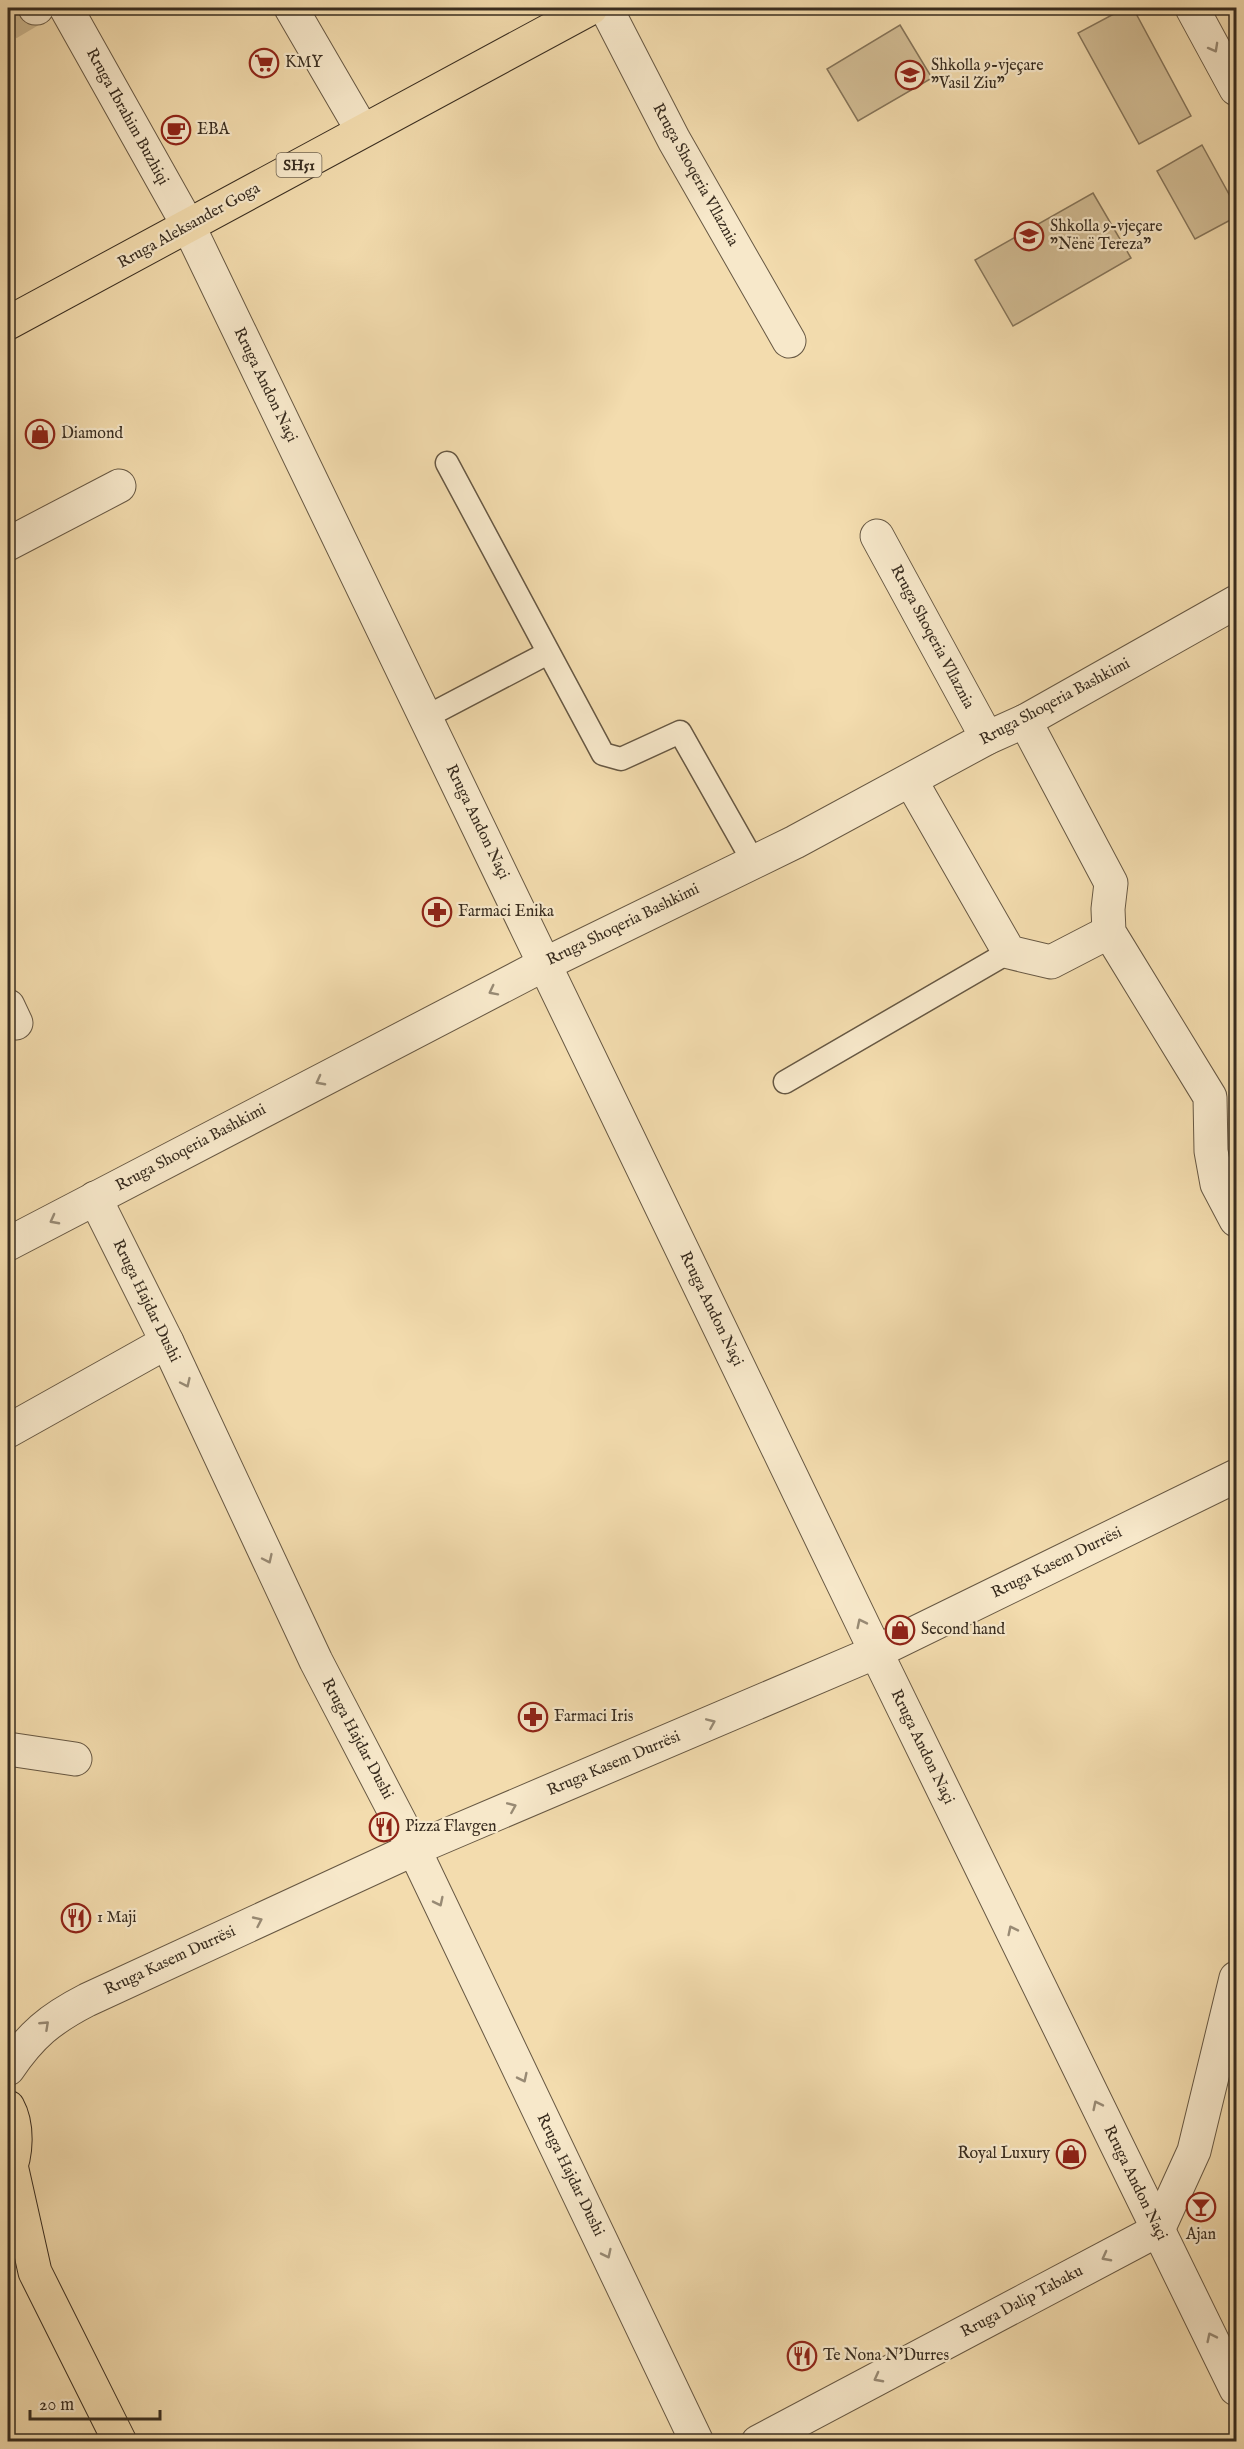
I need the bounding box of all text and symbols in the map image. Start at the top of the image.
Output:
one-way arrow [1207,42,1218,53]
street label: Rruga Ibrahim Buzhiqi [81,45,173,189]
supermarket icon: KMY [248,47,280,79]
place label: KMY [285,53,324,73]
place label: Shkolla 9-vjeçare "Vasil Ziu" [931,56,1044,94]
school or university icon: Shkolla 9-vjeçare "Vasil Ziu" [894,59,926,91]
street label: Rruga Shoqeria Vllaznia [647,100,743,250]
cafe icon: EBA [160,114,192,146]
place label: EBA [197,120,231,140]
road number: SH51 [276,153,322,177]
street label: Rruga Aleksander Goga [114,179,264,273]
place label: Shkolla 9-vjeçare "Nënë Tereza" [1050,217,1163,255]
school or university icon: Shkolla 9-vjeçare "Nënë Tereza" [1013,220,1045,252]
street label: Rruga Andon Naçi [229,324,301,446]
shop icon: Diamond [24,418,56,450]
place label: Diamond [61,424,123,444]
street label: Rruga Shoqeria Vllaznia [886,562,978,713]
street label: Rruga Shoqeria Bashkimi [976,654,1134,750]
street label: Rruga Andon Naçi [441,761,513,883]
street label: Rruga Shoqeria Bashkimi [543,879,703,971]
pharmacy icon: Farmaci Enika [421,896,453,928]
place label: Farmaci Enika [458,902,554,922]
one-way arrow [488,984,499,995]
one-way arrow [315,1074,326,1085]
street label: Rruga Shoqeria Bashkimi [112,1100,270,1196]
one-way arrow [49,1212,60,1224]
street label: Rruga Hajdar Dushi [108,1236,184,1366]
street label: Rruga Andon Naçi [675,1248,747,1370]
one-way arrow [178,1376,190,1387]
street label: Rruga Kasem Durrësi [988,1523,1126,1603]
one-way arrow [261,1553,273,1564]
shop icon: Second hand [884,1614,916,1646]
one-way arrow [857,1618,869,1629]
place label: Second hand [921,1620,1005,1640]
street label: Rruga Hajdar Dushi [317,1675,397,1803]
street label: Rruga Andon Naçi [886,1686,958,1808]
pharmacy icon: Farmaci Iris [517,1701,549,1733]
place label: Farmaci Iris [554,1707,634,1727]
one-way arrow [705,1718,716,1730]
street label: Rruga Kasem Durrësi [544,1727,684,1801]
one-way arrow [506,1802,517,1814]
restaurant icon: Pizza Flavgen [368,1811,400,1843]
place label: Pizza Flavgen [405,1817,497,1837]
one-way arrow [432,1895,444,1906]
restaurant icon: 1 Maji [60,1902,92,1934]
place label: 1 Maji [97,1908,137,1928]
one-way arrow [251,1916,262,1928]
street label: Rruga Kasem Durrësi [101,1922,239,2000]
one-way arrow [1007,1925,1019,1936]
one-way arrow [38,2022,49,2033]
one-way arrow [516,2071,528,2082]
one-way arrow [1093,2101,1105,2112]
street label: Rruga Hajdar Dushi [532,2110,608,2240]
street label: Rruga Andon Naçi [1099,2122,1171,2244]
shop icon: Royal Luxury [1055,2138,1087,2170]
place label: Royal Luxury [957,2144,1050,2164]
bar icon: Ajan [1185,2191,1217,2223]
place label: Ajan [1185,2225,1217,2245]
one-way arrow [600,2247,612,2258]
one-way arrow [1102,2250,1113,2261]
street label: Rruga Dalip Tabaku [957,2261,1087,2343]
one-way arrow [1206,2332,1218,2343]
restaurant icon: Te Nona N'Durres [786,2340,818,2372]
place label: Te Nona N'Durres [823,2346,949,2366]
one-way arrow [874,2371,885,2382]
scale bar [30,2383,160,2421]
text: 20 m [39,2394,74,2417]

